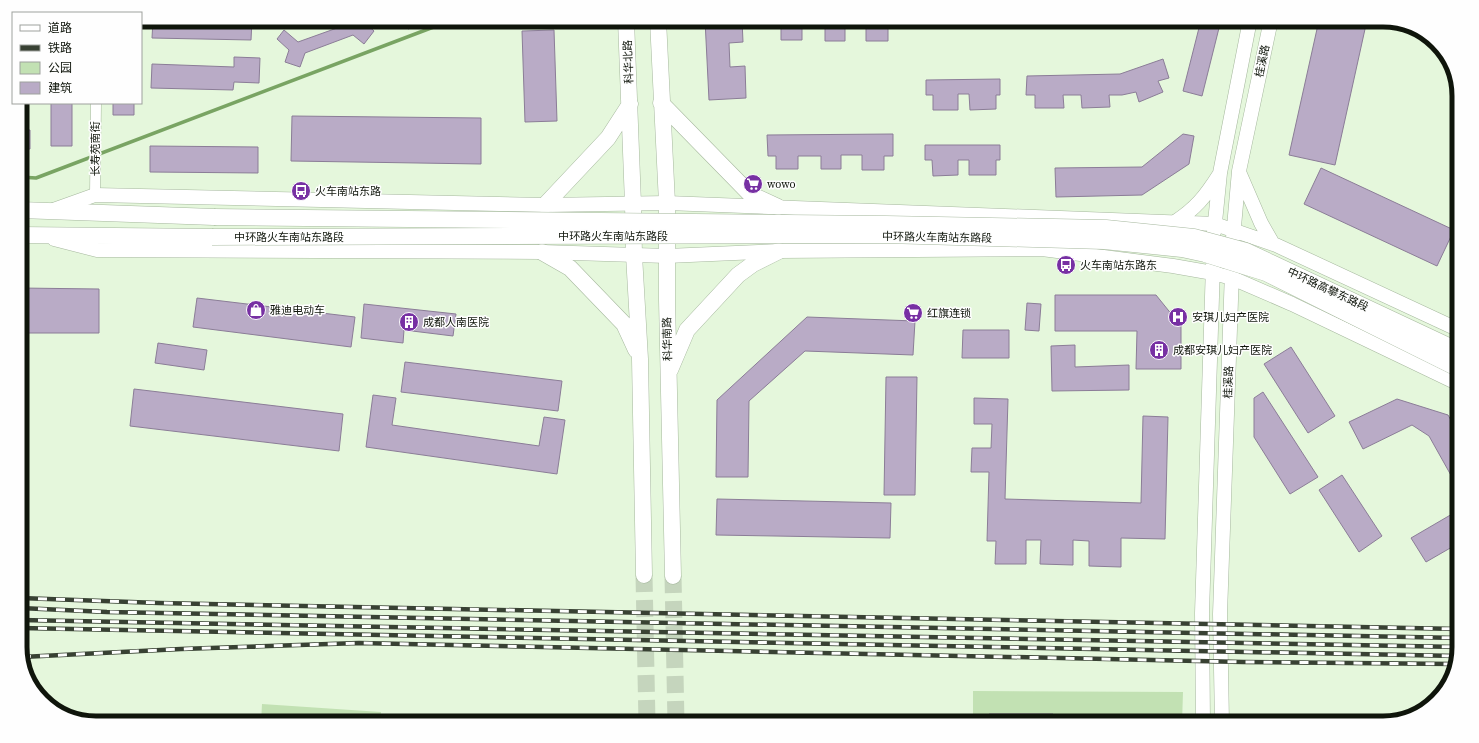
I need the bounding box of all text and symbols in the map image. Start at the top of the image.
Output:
legend [12,12,142,104]
text: 道路 [48,20,72,36]
text: 铁路 [48,40,72,56]
street label: 科华北路 [620,40,637,84]
street label: 桂溪路 [1252,43,1273,79]
text: 公园 [48,60,72,76]
text: 建筑 [48,80,72,96]
street label: 长寿苑南街 [88,122,103,177]
supermarket icon: wowo [742,173,764,195]
place label: wowo [767,177,795,192]
bus stop icon: 火车南站东路 [290,180,312,202]
place label: 火车南站东路 [315,184,381,199]
street label: 中环路火车南站东路段 [558,229,668,244]
street label: 中环路火车南站东路段 [882,229,992,246]
street label: 中环路火车南站东路段 [234,230,344,245]
bus stop icon: 火车南站东路东 [1055,254,1077,276]
place label: 火车南站东路东 [1080,258,1157,273]
street label: 中环路高攀东路段 [1285,264,1371,315]
shop icon: 雅迪电动车 [245,299,267,321]
supermarket icon: 红旗连锁 [902,302,924,324]
place label: 雅迪电动车 [270,303,325,318]
place label: 红旗连锁 [927,306,971,321]
hospital icon: 安琪儿妇产医院 [1167,306,1189,328]
place label: 安琪儿妇产医院 [1192,310,1269,325]
building icon: 成都人南医院 [398,311,420,333]
place label: 成都人南医院 [423,315,489,330]
street label: 科华南路 [660,317,675,361]
building icon: 成都安琪儿妇产医院 [1148,339,1170,361]
place label: 成都安琪儿妇产医院 [1173,343,1272,358]
street label: 桂溪路 [1220,365,1237,399]

